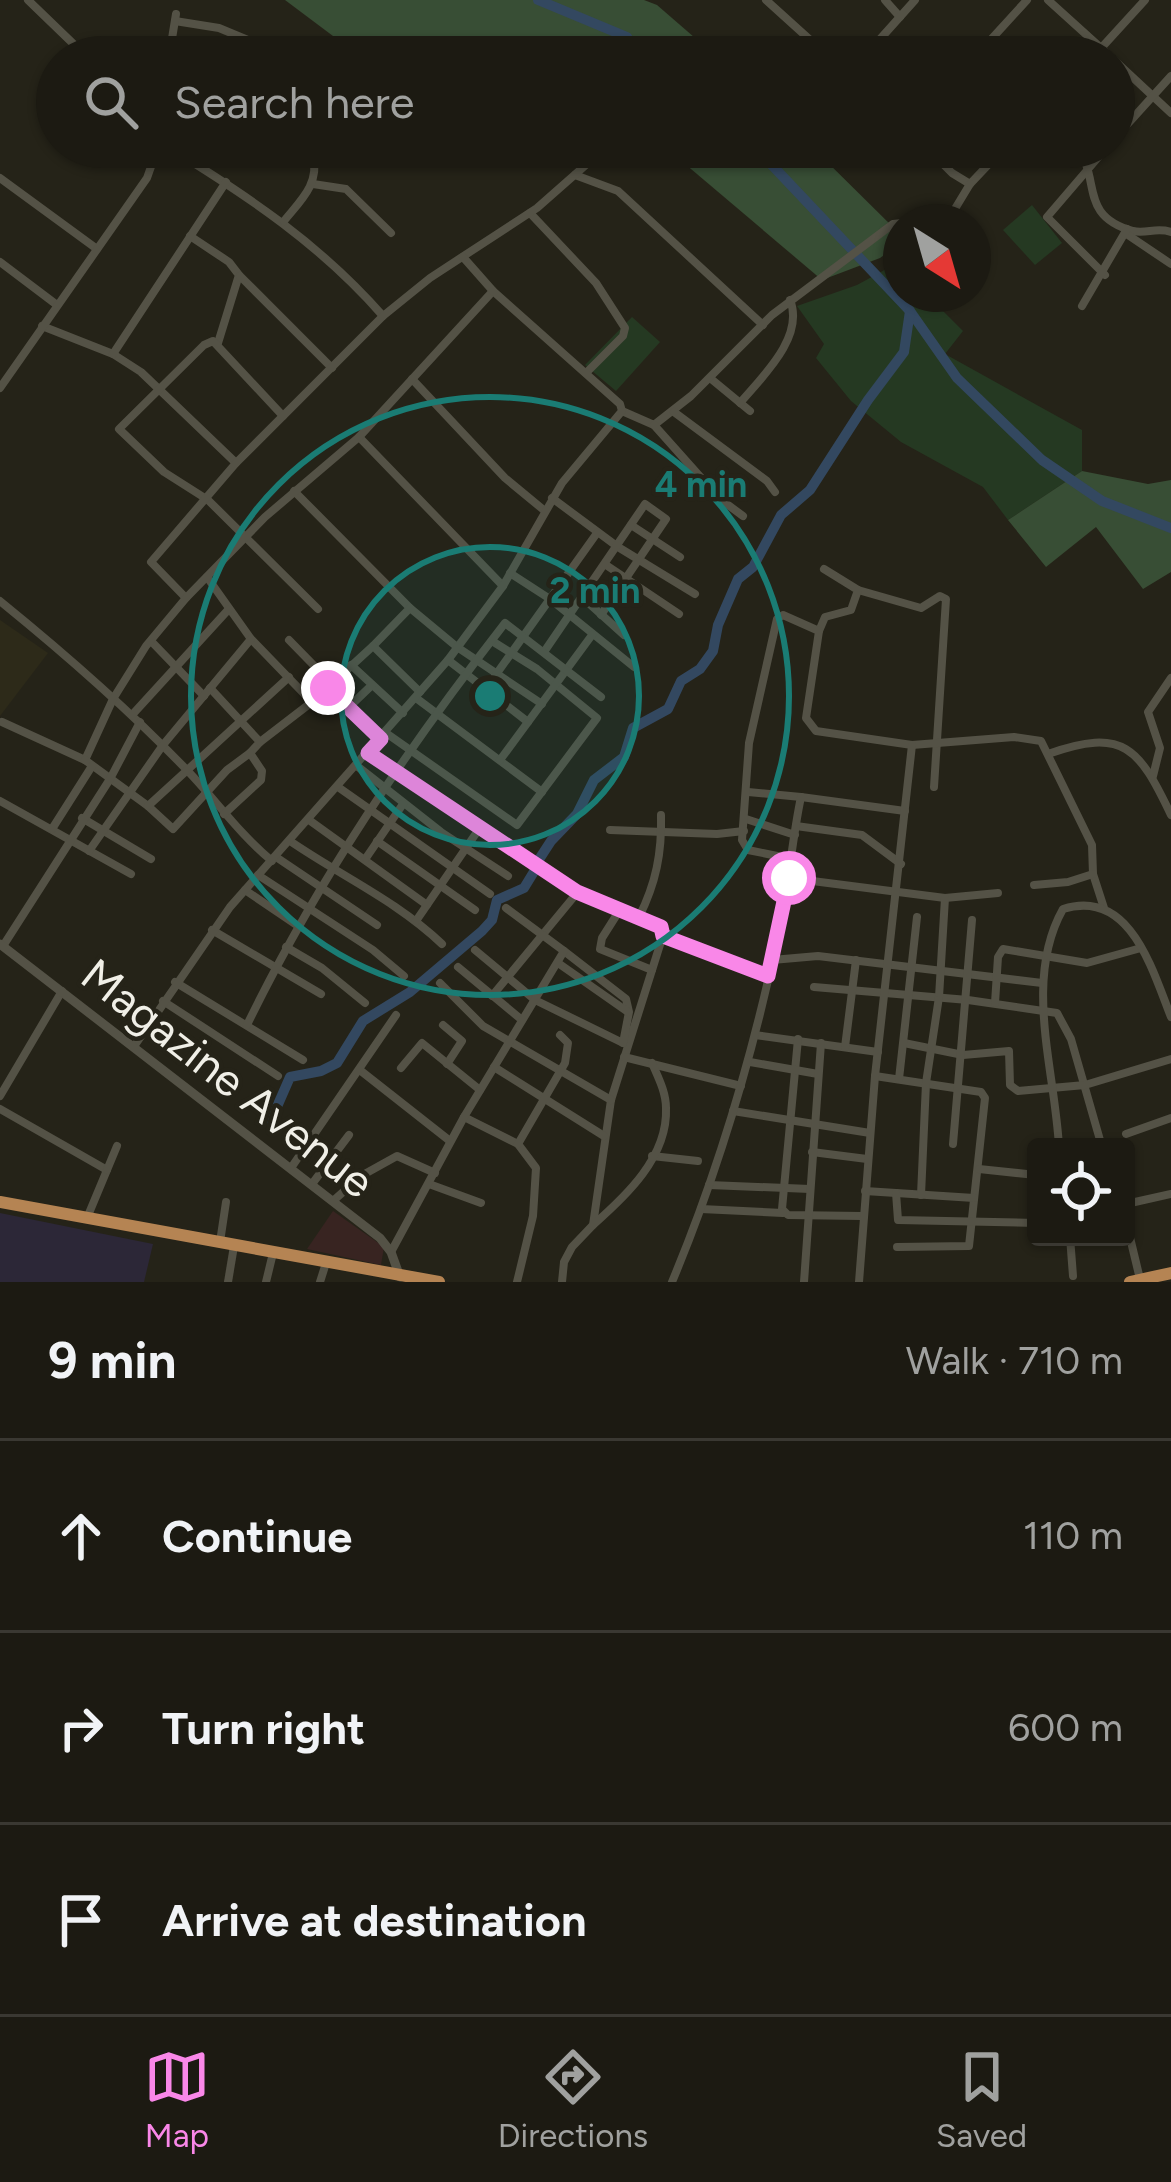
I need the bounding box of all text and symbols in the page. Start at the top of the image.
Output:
search box [36,36,1135,168]
icon: search [78,69,144,135]
text: Search here [174,75,414,129]
north arrow [883,204,991,312]
text: 4 min [655,463,747,506]
text: 2 min [550,569,640,612]
route end [301,661,355,715]
centre of rings [469,675,511,717]
route start [762,851,816,905]
street label: Magazine Avenue [71,947,385,1209]
map controls [1027,1138,1135,1246]
button: locate [1027,1138,1135,1246]
text: 9 min [48,1330,177,1391]
text: Walk · 710 m [906,1337,1123,1384]
icon: ahead [48,1503,114,1569]
text: Continue [162,1509,352,1563]
text: 110 m [1023,1512,1123,1559]
icon: right [48,1695,114,1761]
text: Turn right [162,1701,365,1755]
text: 600 m [1008,1704,1123,1751]
icon: arrive [48,1887,114,1953]
text: Arrive at destination [162,1893,586,1947]
tab: Map [144,2044,210,2155]
tab: Directions [498,2044,648,2155]
tab: Saved [936,2044,1027,2155]

